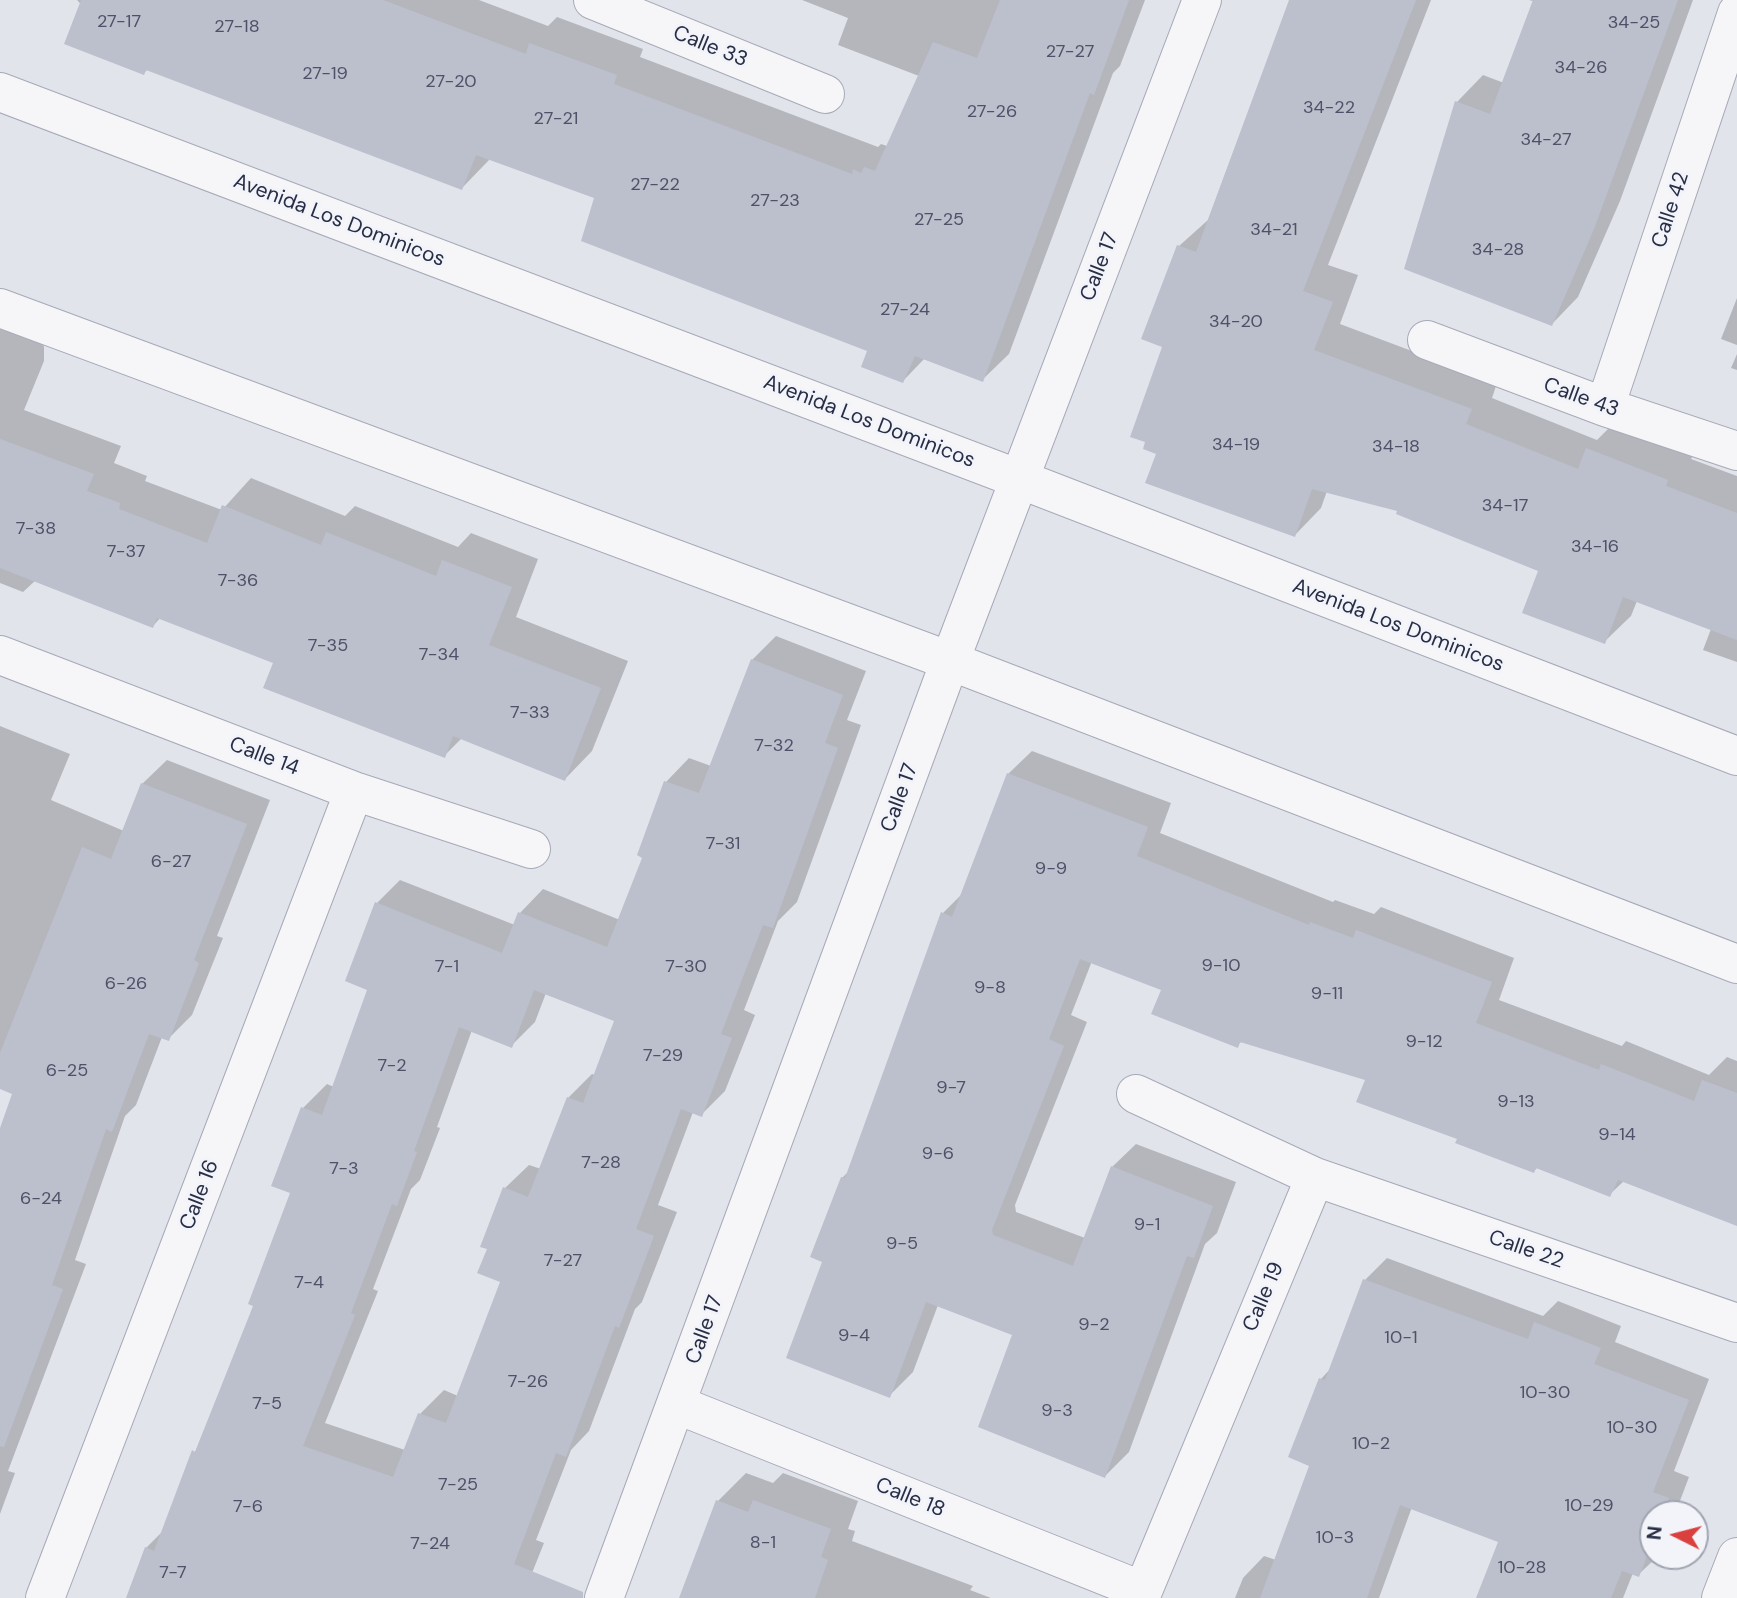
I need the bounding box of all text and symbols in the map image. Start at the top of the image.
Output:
house number: 27-17 [97,11,141,33]
house number: 34-25 [1608,12,1660,34]
house number: 27-18 [214,16,260,38]
street label: Calle 33 [669,21,751,73]
house number: 27-27 [1046,41,1094,63]
house number: 34-26 [1555,57,1607,79]
house number: 27-19 [302,63,348,85]
house number: 27-20 [425,71,477,93]
house number: 34-22 [1303,97,1355,119]
house number: 27-26 [967,101,1017,123]
house number: 27-21 [534,108,578,130]
house number: 34-27 [1521,129,1571,151]
street label: Avenida Los Dominicos [230,169,448,273]
street label: Calle 42 [1647,169,1695,251]
house number: 27-22 [630,174,680,196]
house number: 27-23 [750,190,800,212]
house number: 27-25 [914,209,964,231]
house number: 34-21 [1250,219,1298,241]
street label: Calle 17 [1075,229,1125,305]
house number: 34-28 [1472,239,1524,261]
house number: 27-24 [880,299,930,321]
house number: 34-20 [1209,311,1263,333]
street label: Avenida Los Dominicos [760,370,978,474]
street label: Calle 43 [1540,373,1622,423]
house number: 34-19 [1212,434,1260,456]
house number: 34-18 [1372,436,1420,458]
house number: 34-17 [1482,495,1528,517]
house number: 7-38 [16,518,56,540]
house number: 34-16 [1571,536,1619,558]
house number: 7-37 [107,541,145,563]
house number: 7-36 [218,570,258,592]
street label: Avenida Los Dominicos [1289,574,1507,678]
house number: 7-35 [308,635,348,657]
house number: 7-34 [419,644,459,666]
house number: 7-33 [510,702,550,724]
street label: Calle 14 [226,732,302,782]
house number: 7-32 [754,735,794,757]
street label: Calle 17 [876,760,924,836]
house number: 7-31 [706,833,740,855]
house number: 6-27 [151,851,191,873]
house number: 9-9 [1035,858,1067,880]
house number: 9-10 [1202,955,1240,977]
house number: 7-1 [435,956,459,978]
house number: 7-30 [665,956,707,978]
house number: 6-26 [105,973,147,995]
house number: 9-8 [974,977,1006,999]
house number: 9-11 [1311,983,1343,1005]
house number: 9-12 [1405,1031,1443,1053]
house number: 7-29 [643,1045,683,1067]
house number: 7-2 [377,1055,407,1077]
house number: 6-25 [46,1060,88,1082]
house number: 9-7 [936,1077,966,1099]
house number: 9-13 [1497,1091,1535,1113]
house number: 9-14 [1598,1124,1636,1146]
house number: 9-6 [922,1143,954,1165]
house number: 7-28 [581,1152,621,1174]
street label: Calle 16 [175,1156,225,1234]
house number: 7-3 [329,1158,359,1180]
house number: 6-24 [20,1188,62,1210]
house number: 9-1 [1134,1214,1160,1236]
street label: Calle 22 [1485,1225,1567,1275]
house number: 9-5 [886,1233,918,1255]
house number: 7-27 [544,1250,582,1272]
street label: Calle 19 [1238,1258,1290,1336]
house number: 7-4 [294,1272,324,1294]
street label: Calle 17 [681,1292,729,1368]
house number: 9-2 [1078,1314,1110,1336]
house number: 9-4 [838,1325,870,1347]
house number: 10-1 [1384,1327,1418,1349]
house number: 7-26 [508,1371,548,1393]
house number: 10-30 [1520,1382,1570,1404]
house number: 7-5 [252,1393,282,1415]
house number: 9-3 [1041,1400,1073,1422]
house number: 10-30 [1607,1417,1657,1439]
house number: 10-2 [1352,1433,1390,1455]
street label: Calle 18 [872,1473,948,1523]
house number: 7-25 [438,1474,478,1496]
house number: 10-29 [1564,1495,1614,1517]
house number: 7-6 [233,1496,263,1518]
north arrow [1639,1500,1709,1570]
text: N [1641,1525,1668,1541]
house number: 10-3 [1316,1527,1354,1549]
house number: 8-1 [750,1532,776,1554]
house number: 7-24 [410,1533,450,1555]
house number: 10-28 [1498,1557,1546,1579]
house number: 7-7 [159,1562,187,1584]

